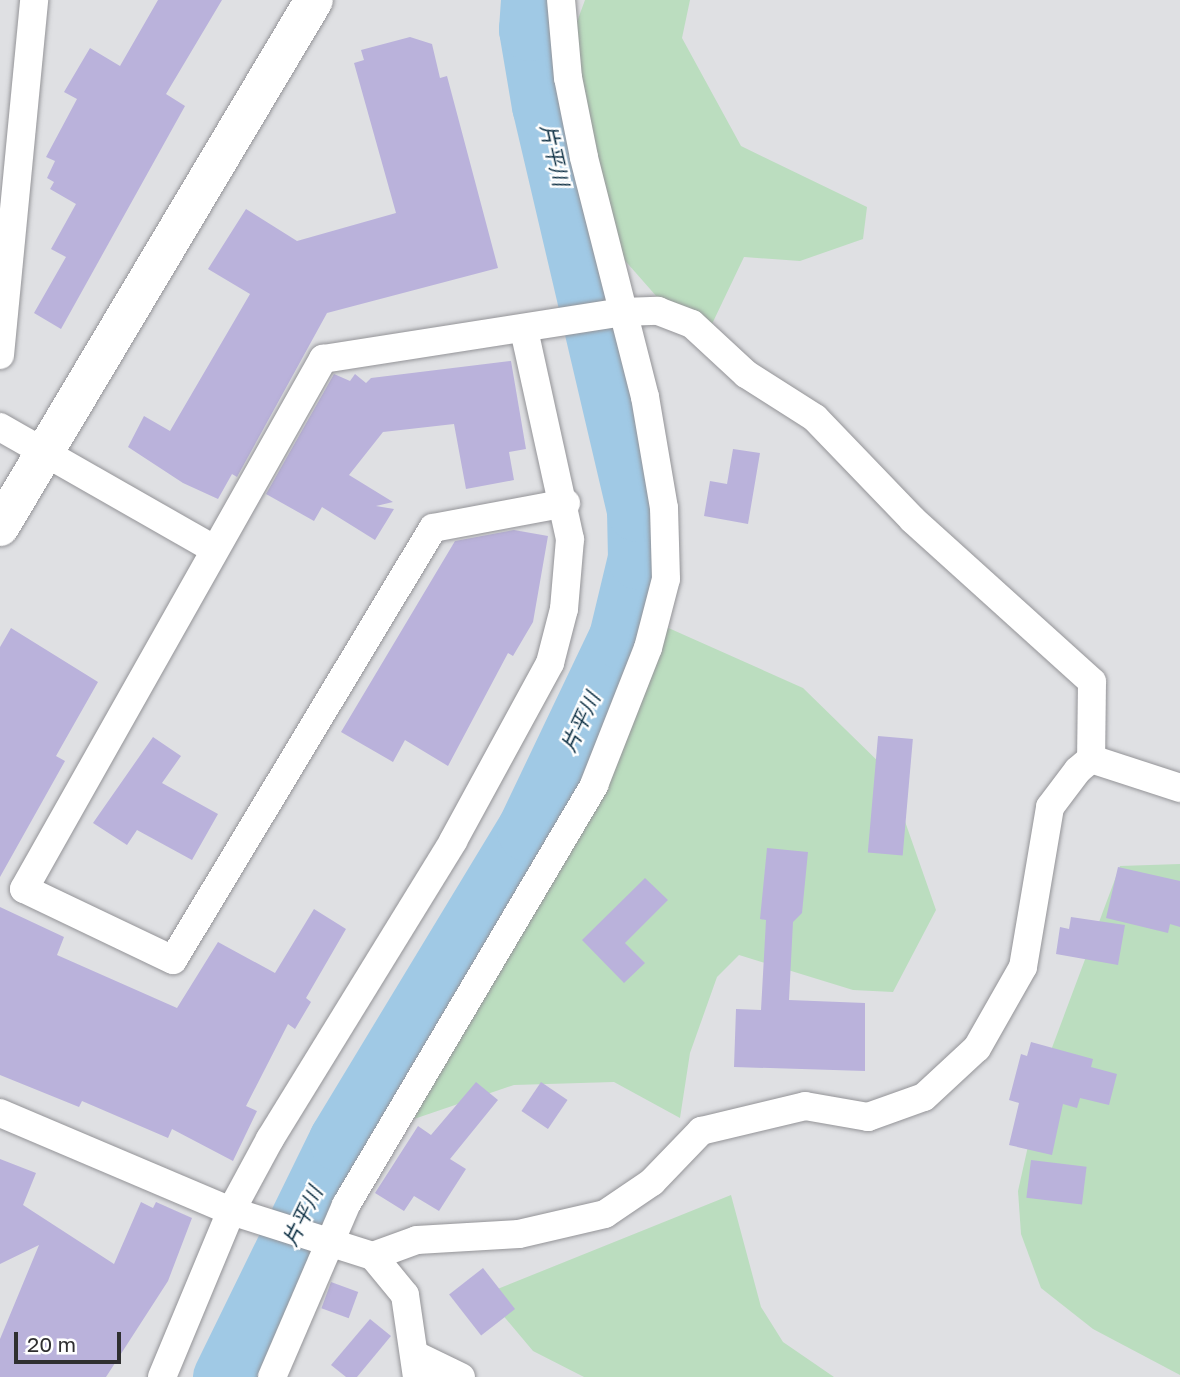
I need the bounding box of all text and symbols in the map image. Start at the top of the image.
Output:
water label: 片平川 [536,121,574,189]
water label: 片平川 [555,688,605,756]
water label: 片平川 [277,1182,327,1250]
scale bar [18,1318,124,1362]
text: 20 m [27,1331,76,1357]

